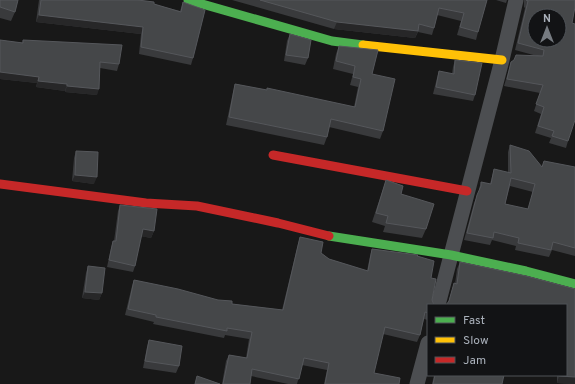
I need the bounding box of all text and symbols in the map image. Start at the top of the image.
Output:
north arrow [527,8,567,48]
text: N [543,12,551,26]
legend [427,304,567,376]
text: Fast [463,313,485,329]
text: Slow [463,333,489,349]
text: Jam [463,353,486,369]

